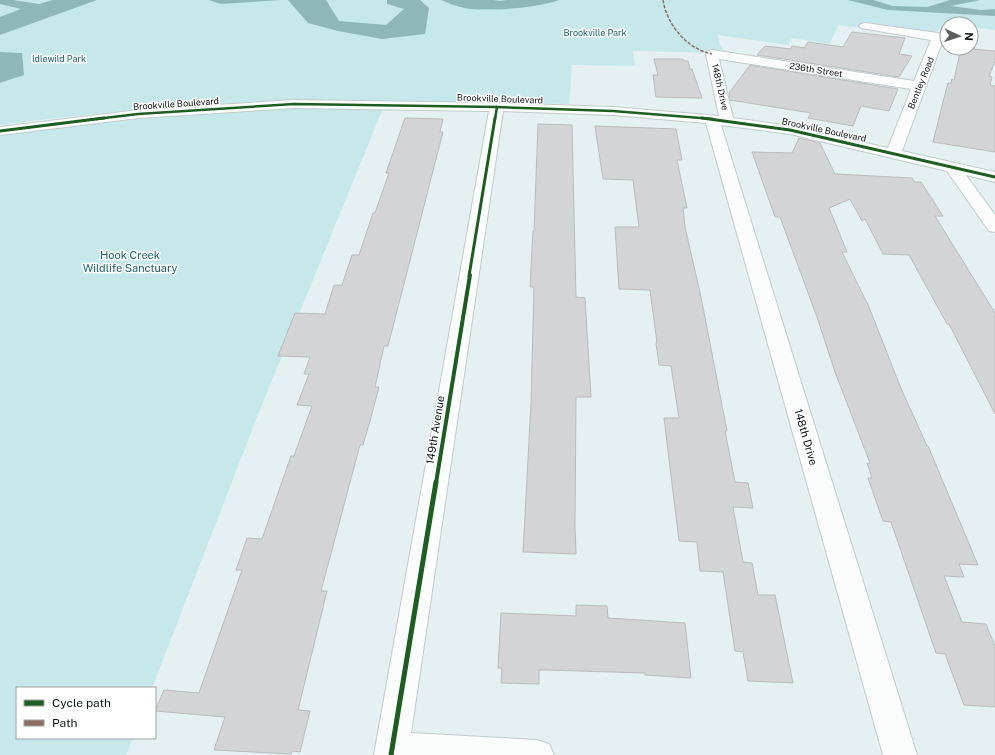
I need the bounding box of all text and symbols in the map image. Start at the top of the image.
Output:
north arrow [939,16,979,56]
park label: Brookville Park [563,27,627,38]
text: N [963,32,975,41]
park label: Idlewild Park [32,53,86,64]
street label: Bentley Road [905,55,936,111]
street label: 236th Street [789,60,844,79]
street label: 148th Drive [710,62,731,111]
street label: Brookville Boulevard [457,92,543,106]
street label: Brookville Boulevard [133,95,219,112]
street label: Brookville Boulevard [781,115,867,144]
park label: Hook Creek Wildlife Sanctuary [83,249,177,274]
street label: 149th Avenue [424,395,446,465]
street label: 148th Drive [792,407,820,467]
legend [16,687,156,739]
text: Cycle path [52,696,111,710]
text: Path [52,716,78,730]

